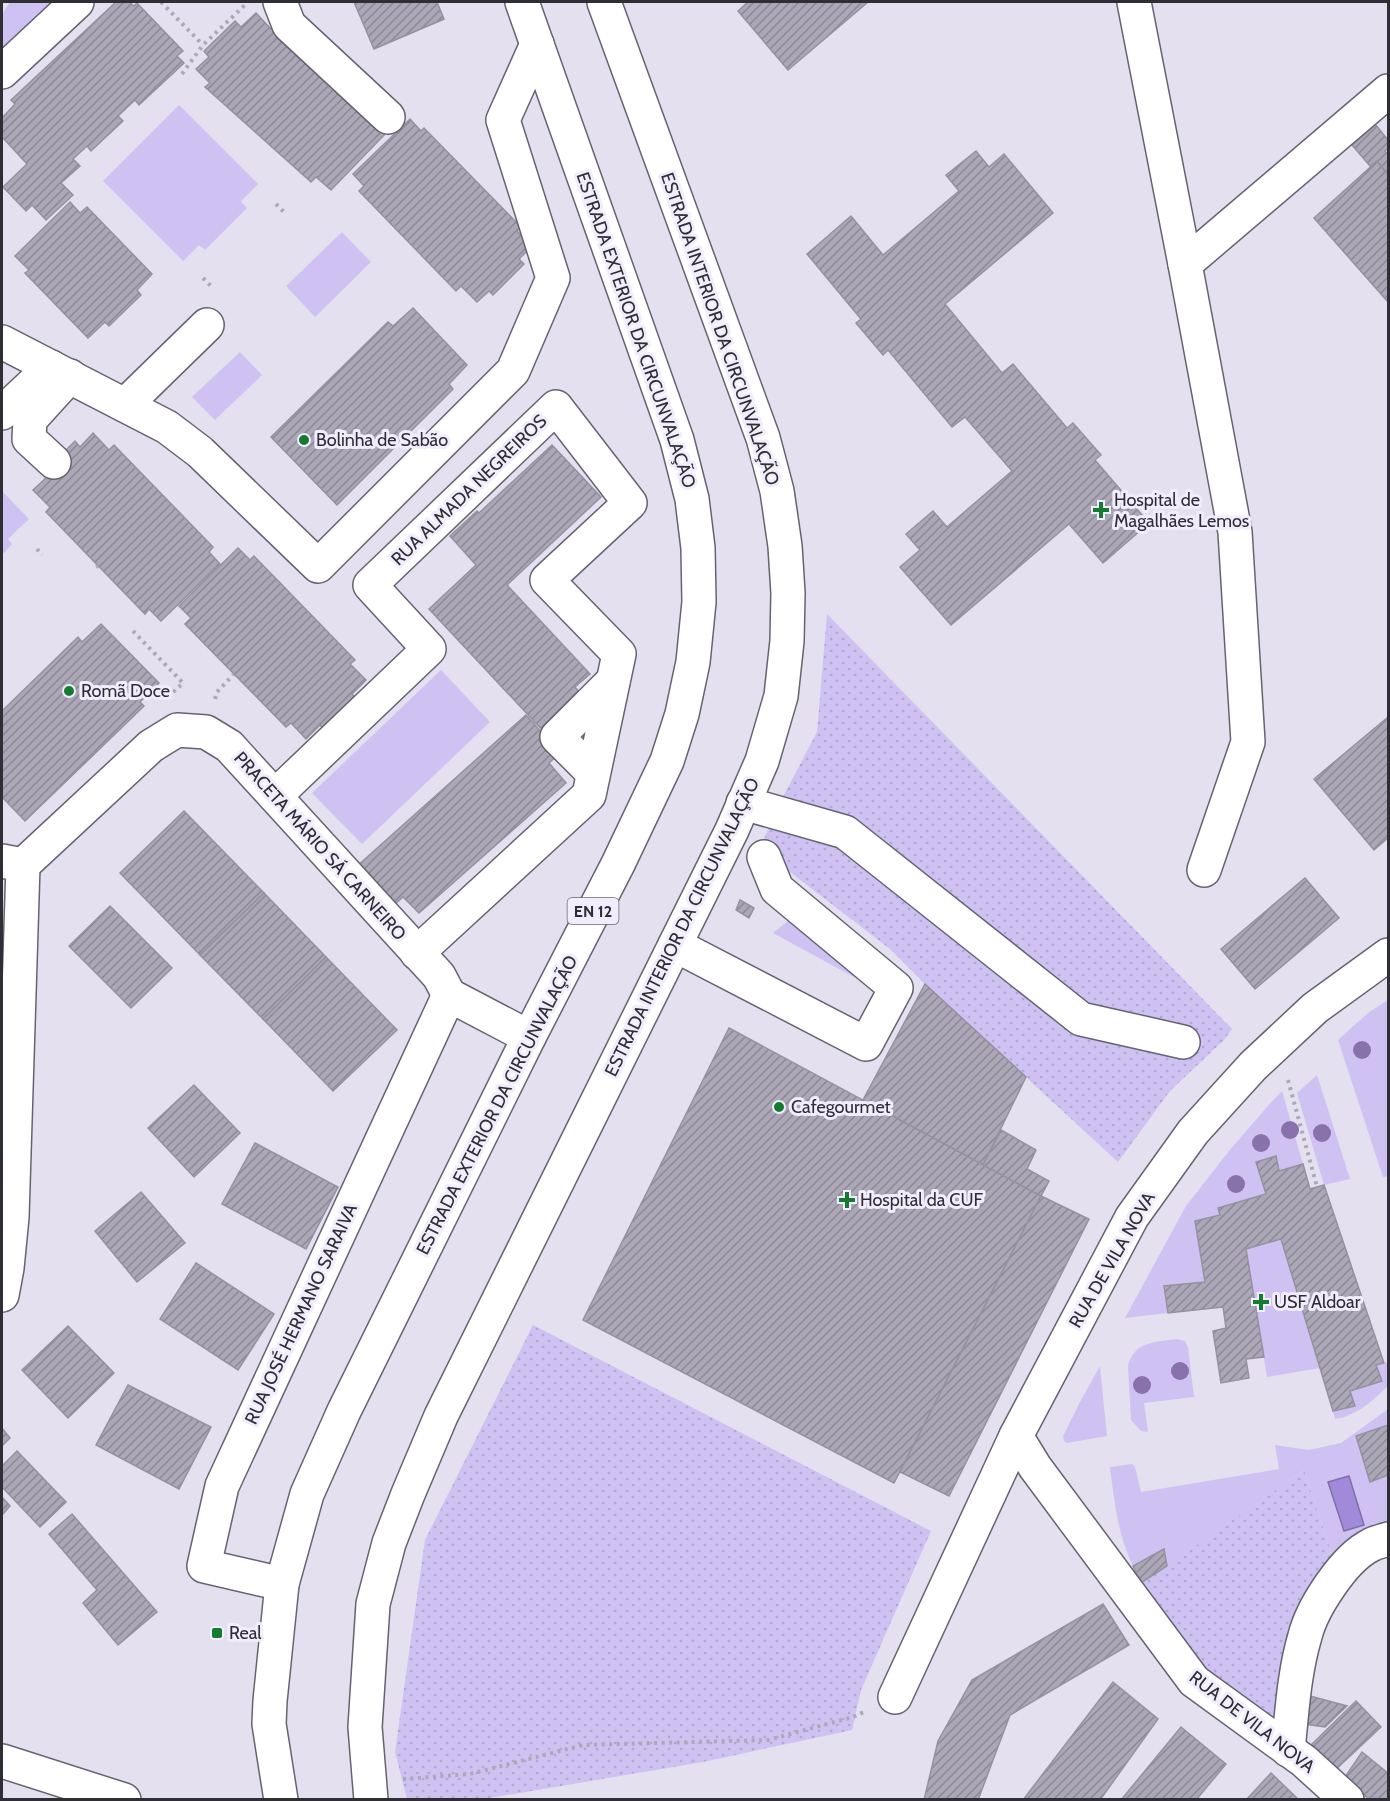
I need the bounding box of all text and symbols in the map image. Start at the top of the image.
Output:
street label: ESTRADA EXTERIOR DA CIRCUNVALAÇÃO [571,169,701,491]
street label: ESTRADA INTERIOR DA CIRCUNVALAÇÃO [656,170,784,488]
street label: RUA ALMADA NEGREIROS [387,410,551,570]
place label: Bolinha de Sabão [316,429,448,451]
marker: Bolinha de Sabão [297,433,311,447]
place label: Hospital de Magalhães Lemos [1114,489,1249,532]
marker: Hospital de Magalhães Lemos [1092,501,1110,519]
place label: Romã Doce [81,680,170,702]
marker: Romã Doce [62,684,76,698]
street label: PRACETA MÁRIO SÁ CARNEIRO [229,747,411,945]
street label: ESTRADA INTERIOR DA CIRCUNVALAÇÃO [600,774,764,1080]
road number: EN 12 [568,898,618,924]
street label: ESTRADA EXTERIOR DA CIRCUNVALAÇÃO [412,952,582,1258]
place label: Cafegourmet [791,1096,891,1118]
marker: Cafegourmet [772,1100,786,1114]
street label: RUA DE VILA NOVA [1064,1188,1160,1332]
place label: Hospital da CUF [860,1189,983,1211]
marker: Hospital da CUF [838,1191,856,1209]
street label: RUA JOSÉ HERMANO SARAIVA [240,1200,362,1428]
place label: USF Aldoar [1274,1291,1361,1313]
marker: USF Aldoar [1252,1293,1270,1311]
place label: Real [229,1622,262,1644]
marker: Real [210,1626,224,1640]
street label: RUA DE VILA NOVA [1185,1666,1319,1778]

